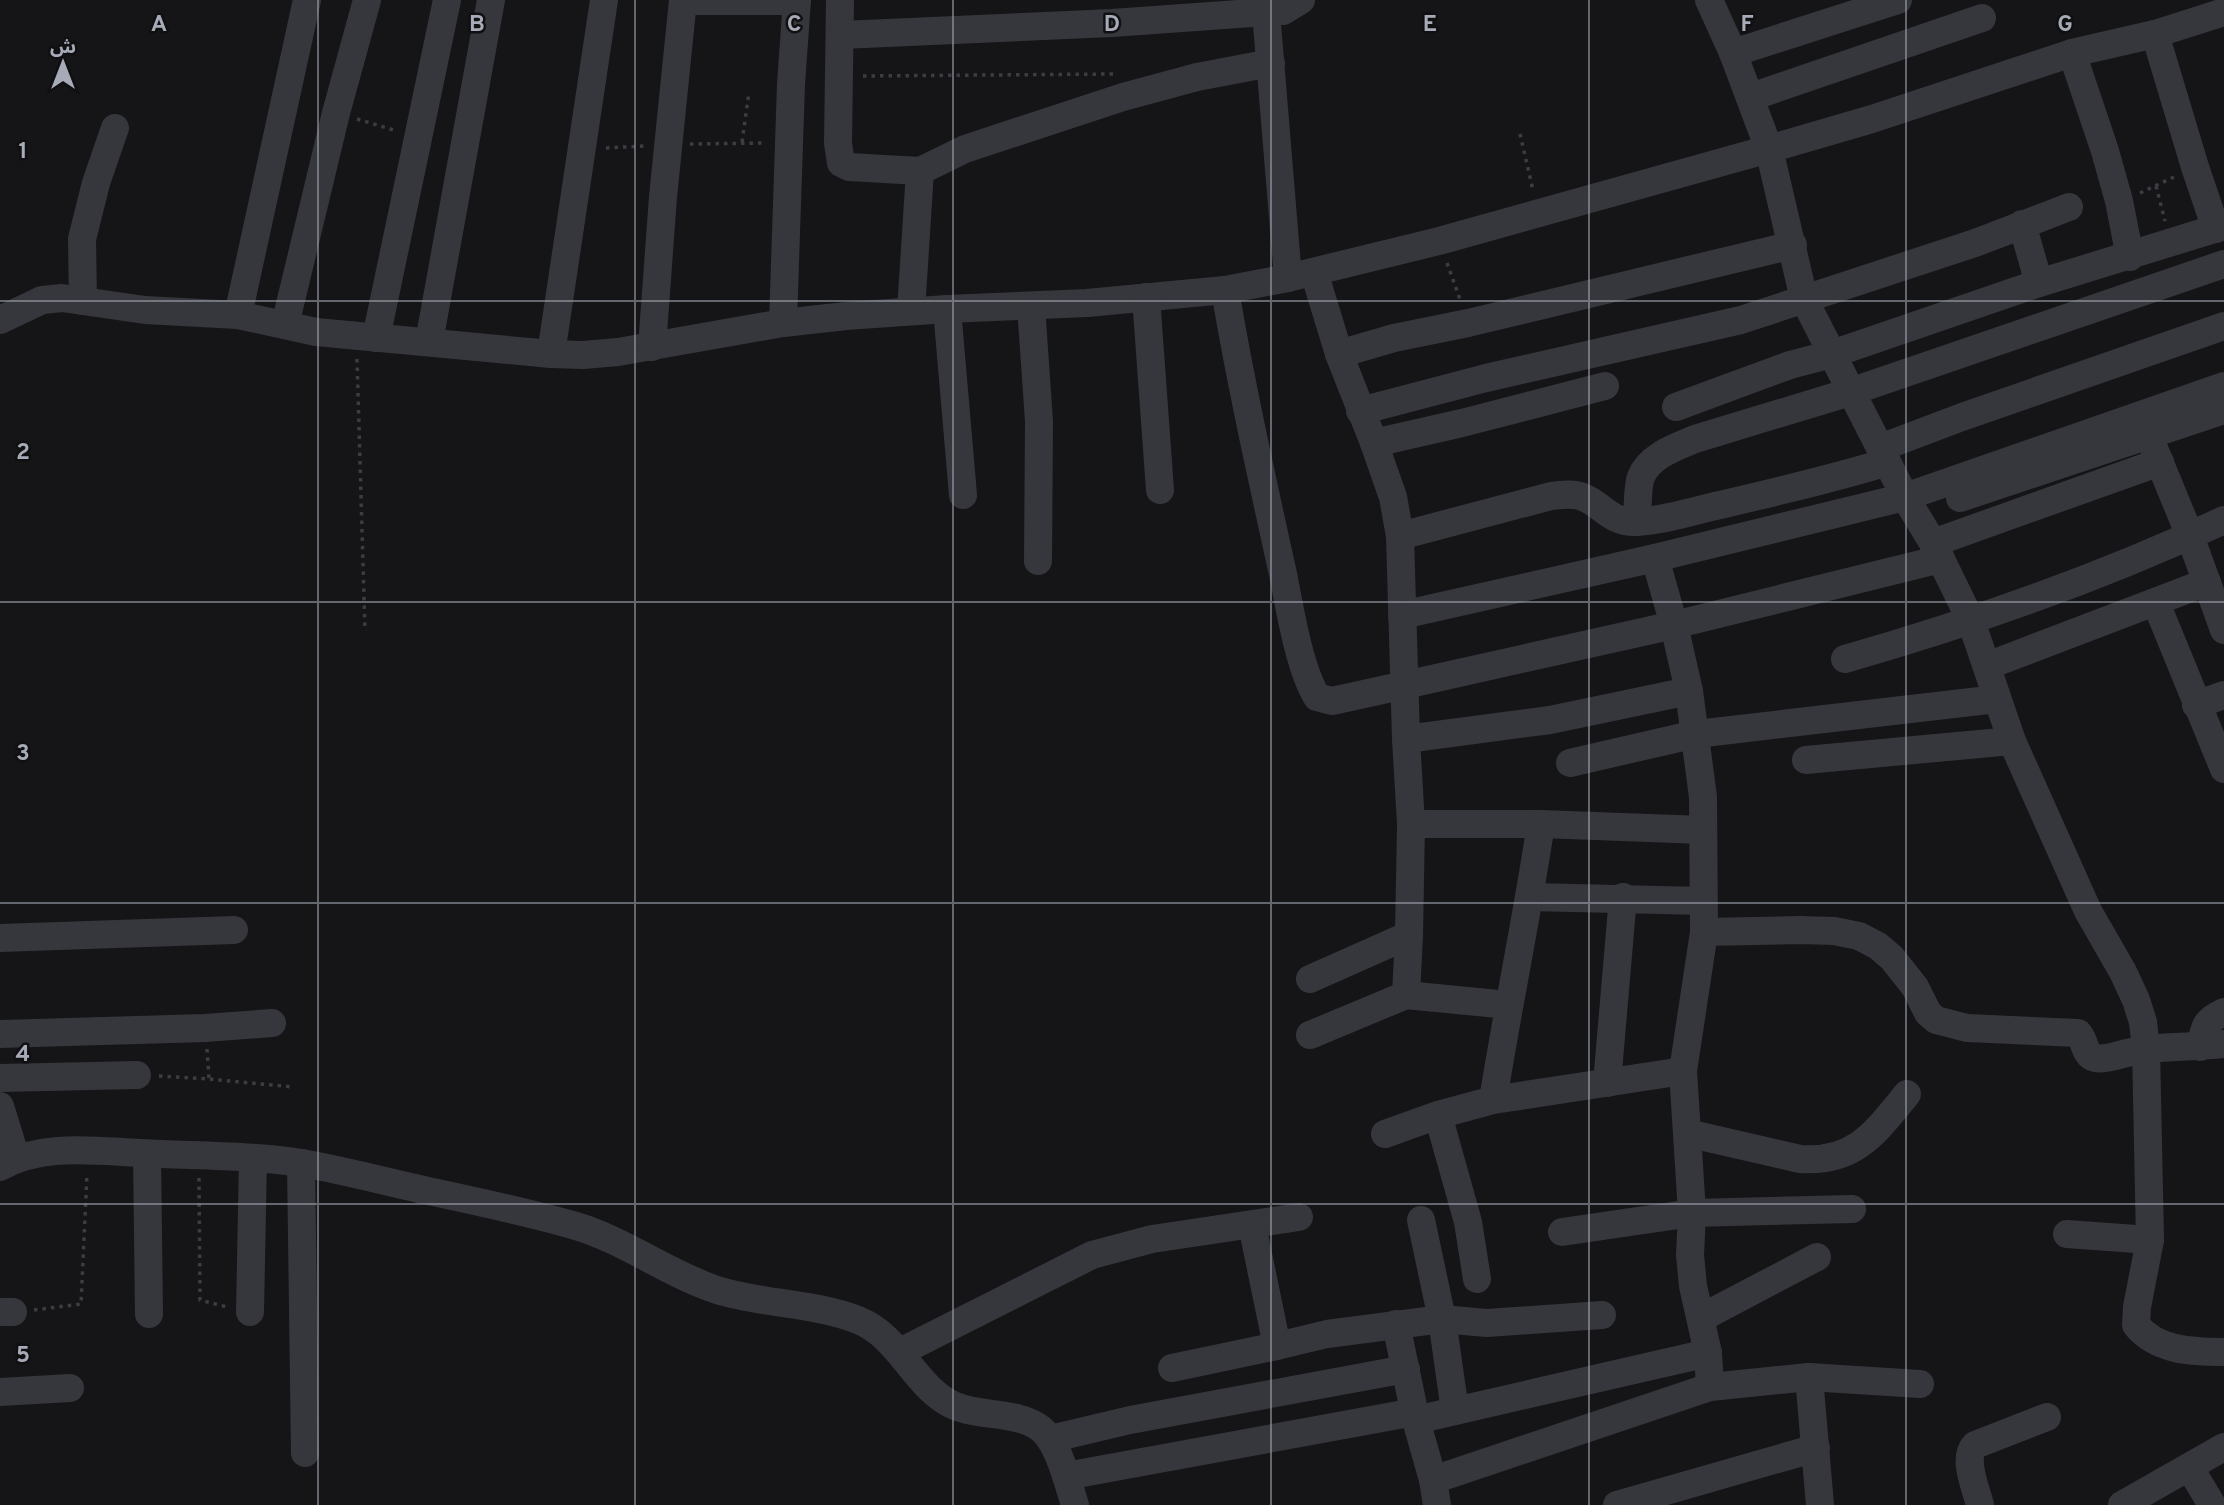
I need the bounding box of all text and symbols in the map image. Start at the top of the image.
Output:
text: A [151,11,167,40]
text: B [469,11,485,40]
text: C [787,11,801,40]
text: D [1104,11,1120,40]
text: E [1423,11,1437,40]
text: F [1740,11,1754,40]
text: G [2057,11,2073,40]
north arrow [28,28,98,98]
text: ش [50,36,76,60]
text: 1 [18,138,28,167]
text: 2 [16,439,30,468]
text: 3 [16,740,30,769]
text: 4 [16,1041,30,1070]
text: 5 [16,1342,30,1371]

